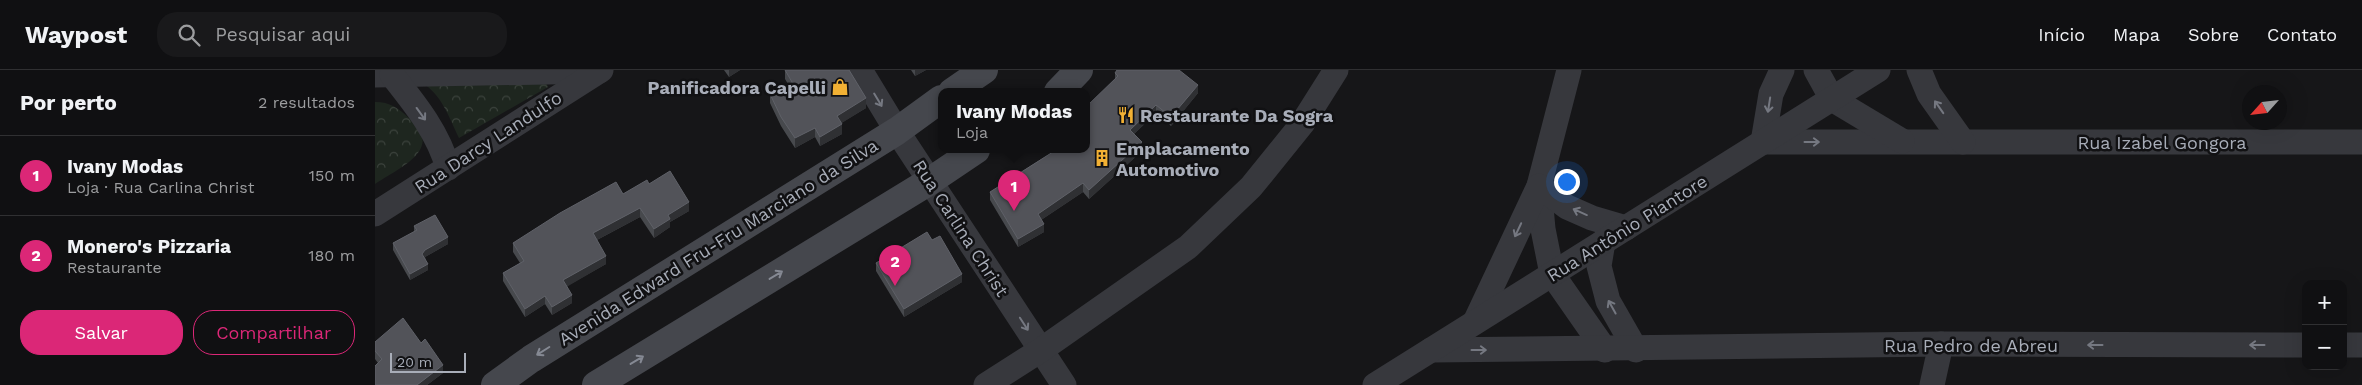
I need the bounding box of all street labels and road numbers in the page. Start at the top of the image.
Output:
street label: Rua Darcy Landulfo [410,87,566,197]
street label: Rua Izabel Gongora [2077,132,2247,153]
street label: Avenida Edward Fru-Fru Marciano da Silva [555,134,881,350]
street label: Rua Carlina Christ [909,156,1013,301]
street label: Rua Antônio Piantore [1543,170,1711,286]
street label: Rua Pedro de Abreu [1884,335,2058,356]

